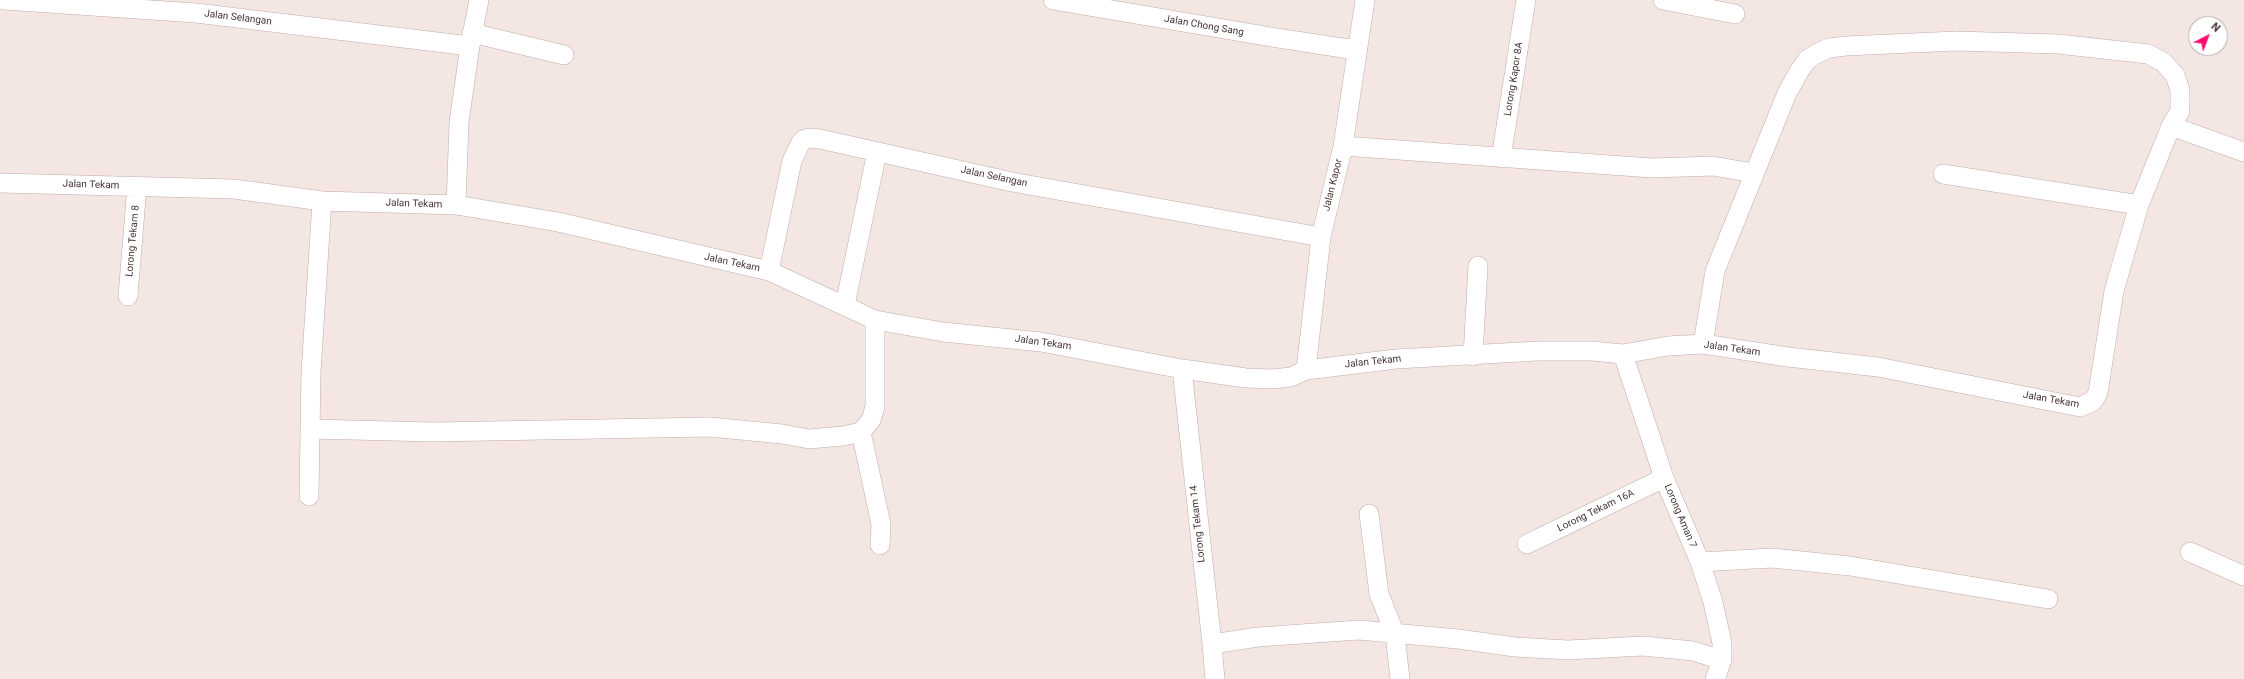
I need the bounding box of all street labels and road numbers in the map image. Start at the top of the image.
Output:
street label: Jalan Selangan [204,8,272,28]
street label: Jalan Chong Sang [1163,13,1245,39]
street label: Lorong Kapor 8A [1502,41,1526,117]
street label: Jalan Kapor [1321,158,1345,212]
street label: Jalan Selangan [959,164,1029,190]
street label: Jalan Tekam [62,178,120,192]
street label: Jalan Tekam [385,197,443,211]
street label: Lorong Tekam 8 [124,205,142,277]
street label: Jalan Tekam [703,251,761,275]
street label: Jalan Tekam [1014,333,1072,353]
street label: Jalan Tekam [1703,339,1761,359]
street label: Jalan Tekam [1344,353,1402,371]
street label: Jalan Tekam [2022,389,2080,411]
street label: Lorong Aman 7 [1661,482,1699,550]
street label: Lorong Tekam 14 [1188,485,1208,563]
street label: Lorong Tekam 16A [1556,487,1636,535]

